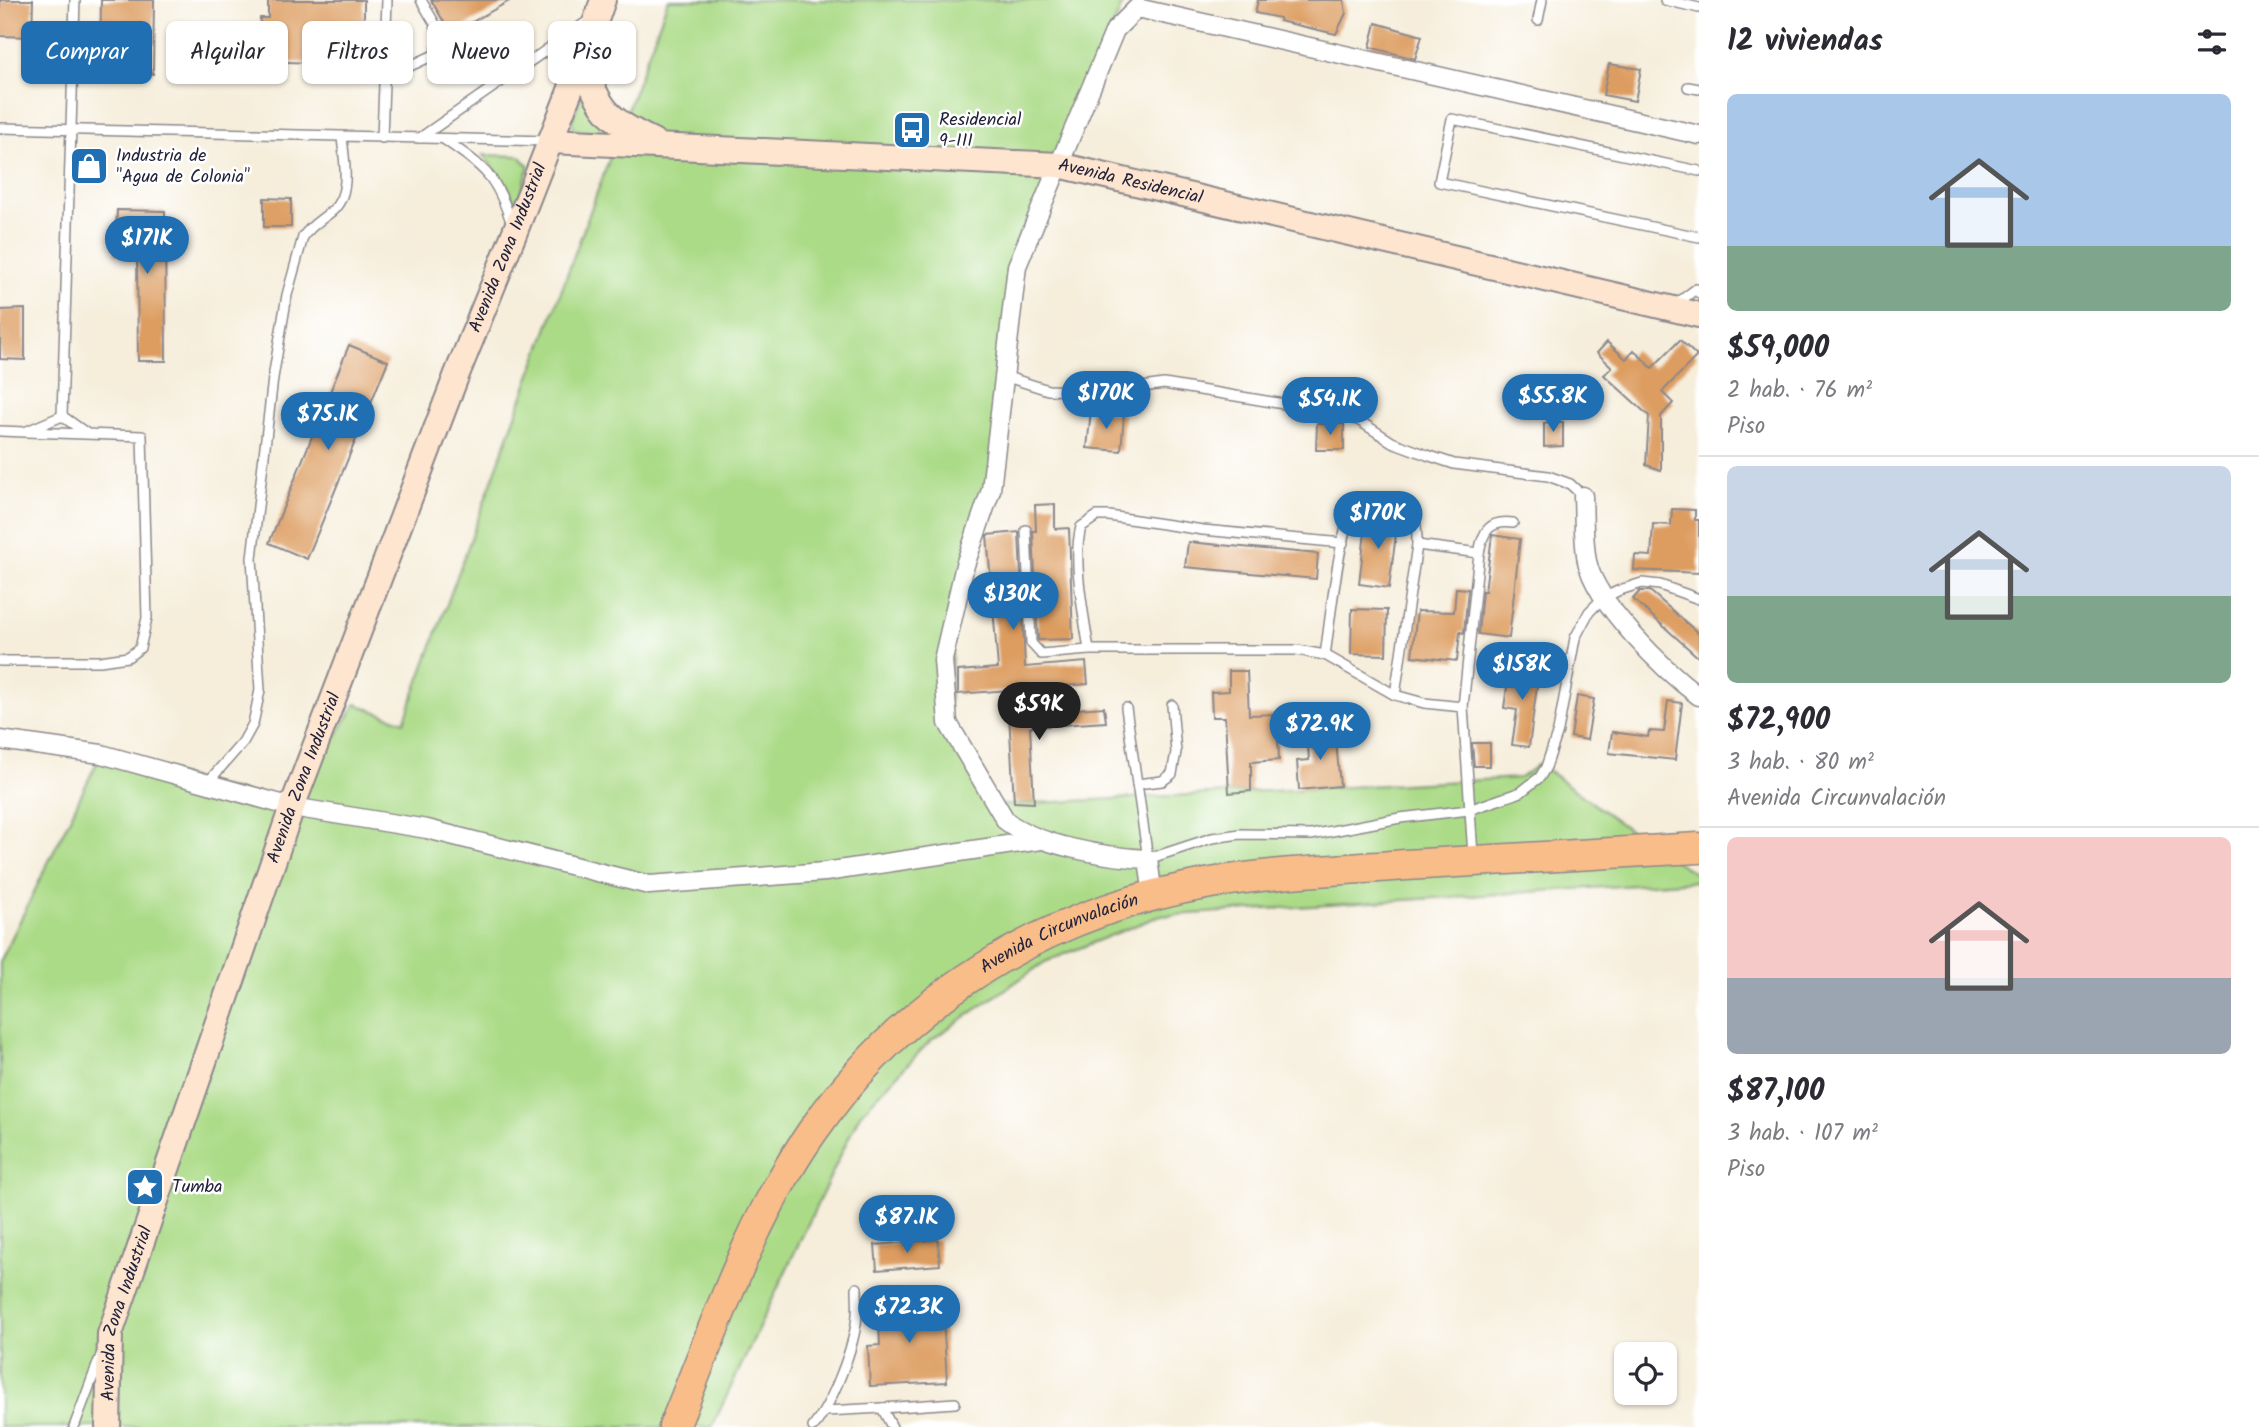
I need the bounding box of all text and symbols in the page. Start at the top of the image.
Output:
text: 12 viviendas [1727,18,1883,66]
chip: Comprar [21,21,152,84]
chip: Alquilar [166,21,288,84]
chip: Filtros [302,21,413,84]
chip: Nuevo [427,21,534,84]
chip: Piso [548,21,636,84]
icon: filters [2193,23,2231,61]
place label: Residencial 9-III [939,106,1022,156]
bus stop icon: Residencial 9-III [891,109,933,151]
icon: home [1916,140,2042,266]
place label: Industria de "Agua de Colonia" [116,142,250,192]
shop icon: Industria de "Agua de Colonia" [68,145,110,187]
street label: Avenida Residencial [1055,151,1206,213]
street label: Avenida Zona Industrial [461,158,555,337]
pin: $171K [98,216,196,276]
text: $171K [121,221,173,257]
text: $59,000 [1727,325,1829,373]
pin: $170K [1057,372,1155,431]
text: 2 hab. · 76 m² [1727,373,1872,409]
pin: $55.8K [1496,374,1610,434]
text: $170K [1077,376,1135,412]
pin: $54.1K [1273,378,1387,437]
text: $55.8K [1518,379,1588,415]
text: $54.1K [1298,382,1362,418]
pin: $75.1K [271,392,385,452]
text: $75.1K [297,397,359,433]
text: Piso [1727,409,1765,445]
pin: $170K [1329,491,1427,551]
text: $170K [1349,496,1407,532]
icon: home [1916,512,2042,638]
pin: $130K [964,572,1062,632]
text: $130K [984,577,1042,613]
pin: $158K [1473,642,1571,702]
text: $158K [1492,647,1552,683]
pin: $59K [998,682,1080,742]
text: $59K [1014,687,1064,723]
street label: Avenida Zona Industrial [259,688,349,867]
text: $72,900 [1727,697,1830,745]
pin: $72.9K [1263,702,1377,762]
text: $72.9K [1286,707,1354,743]
text: 3 hab. · 80 m² [1727,745,1874,781]
text: Avenida Circunvalación [1727,781,1946,817]
icon: home [1916,883,2042,1009]
street label: Avenida Circunvalación [974,886,1142,982]
text: $87,100 [1727,1068,1824,1116]
text: 3 hab. · 107 m² [1727,1116,1878,1152]
text: Piso [1727,1152,1765,1188]
place icon: Tumba [124,1166,166,1208]
place label: Tumba [172,1173,223,1202]
pin: $87.1K [850,1196,964,1255]
text: $87.1K [875,1200,939,1236]
street label: Avenida Zona Industrial [94,1222,161,1402]
pin: $72.3K [852,1286,966,1345]
text: $72.3K [874,1290,944,1326]
map controls [1614,1342,1677,1405]
button: locate [1614,1342,1677,1405]

